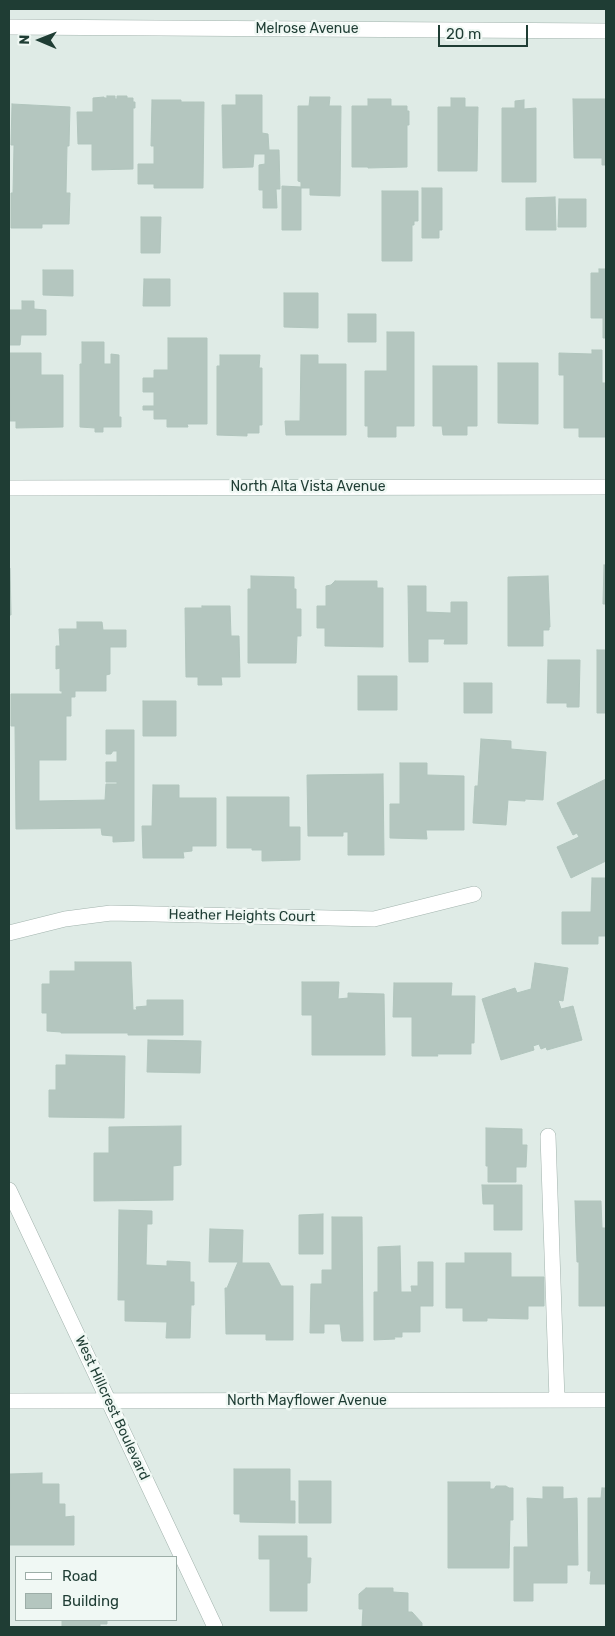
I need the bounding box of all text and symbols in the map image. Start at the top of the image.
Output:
north arrow [15,15,65,65]
scale bar [440,15,530,47]
street label: Melrose Avenue [255,21,359,37]
text: 20 m [446,25,481,43]
text: N [16,35,33,45]
street label: North Alta Vista Avenue [230,479,386,495]
street label: Heather Heights Court [169,906,315,926]
street label: West Hillcrest Boulevard [71,1333,153,1483]
street label: North Mayflower Avenue [227,1393,387,1409]
legend [15,1556,178,1621]
text: Road [62,1567,98,1585]
text: Building [62,1592,119,1610]

